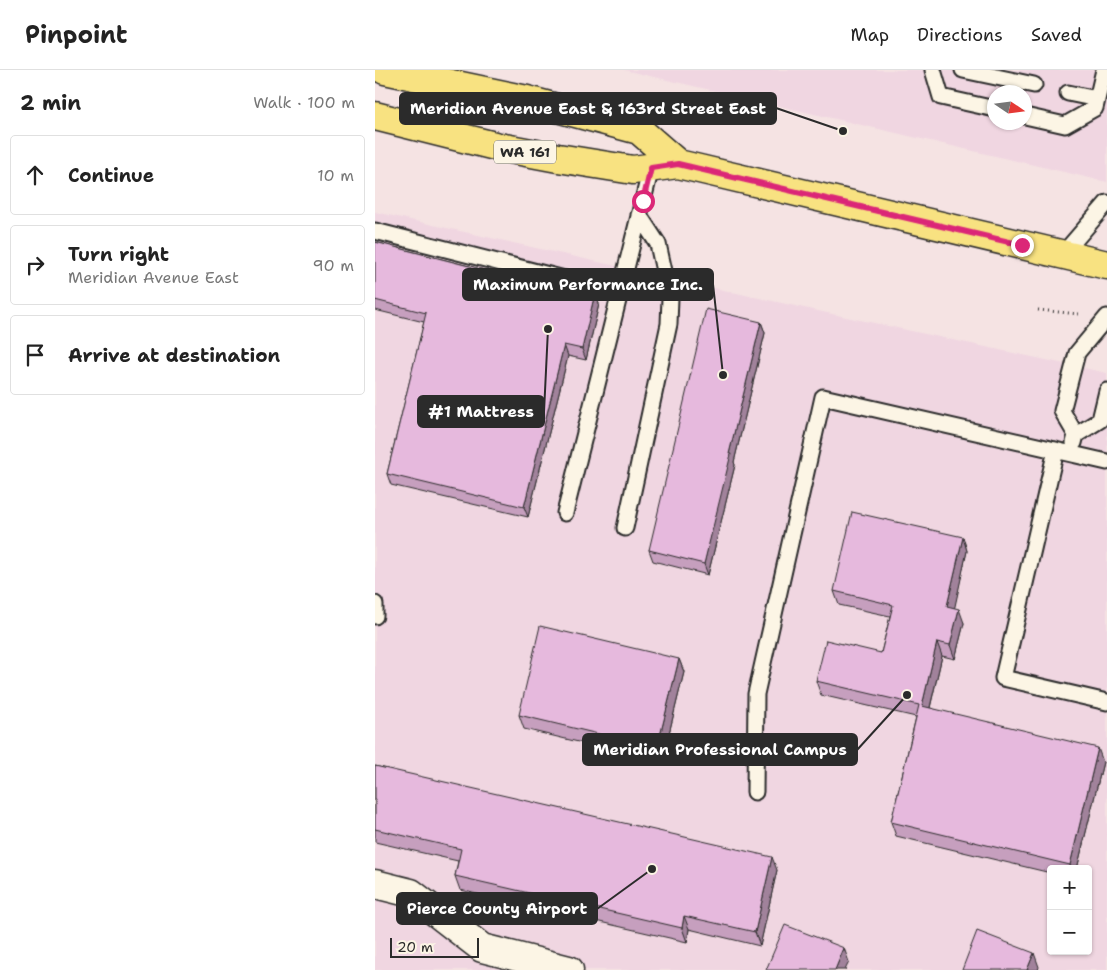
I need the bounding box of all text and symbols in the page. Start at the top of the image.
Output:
text: Pinpoint [25,19,127,51]
text: Map [851,23,889,47]
text: Directions [917,23,1003,47]
text: Saved [1031,23,1082,47]
north arrow [987,85,1032,130]
text: 2 min [20,89,81,117]
text: Walk · 100 m [253,92,355,113]
callout: Meridian Avenue East & 163rd Street East [400,93,776,124]
text: Meridian Avenue East & 163rd Street East [410,98,766,119]
road number: WA 161 [494,140,556,164]
icon: ahead [21,161,49,189]
text: Continue [68,163,154,188]
text: 10 m [317,165,354,186]
route start [632,190,655,213]
route end [1011,234,1034,257]
text: Turn right [68,242,169,267]
icon: right [21,251,49,279]
text: 90 m [313,255,354,276]
text: Meridian Avenue East [68,267,239,288]
callout: Maximum Performance Inc. [463,269,713,300]
text: Maximum Performance Inc. [473,274,703,295]
icon: arrive [21,341,49,369]
text: Arrive at destination [68,343,280,368]
callout: #1 Mattress [418,396,544,427]
text: #1 Mattress [428,401,534,422]
callout: Meridian Professional Campus [583,734,857,765]
text: Meridian Professional Campus [593,739,847,760]
map controls [1047,865,1092,955]
button: + [1047,865,1092,910]
callout: Pierce County Airport [397,893,597,924]
text: Pierce County Airport [407,898,587,919]
button: − [1047,910,1092,955]
scale bar [390,935,479,958]
text: 20 m [397,938,433,956]

